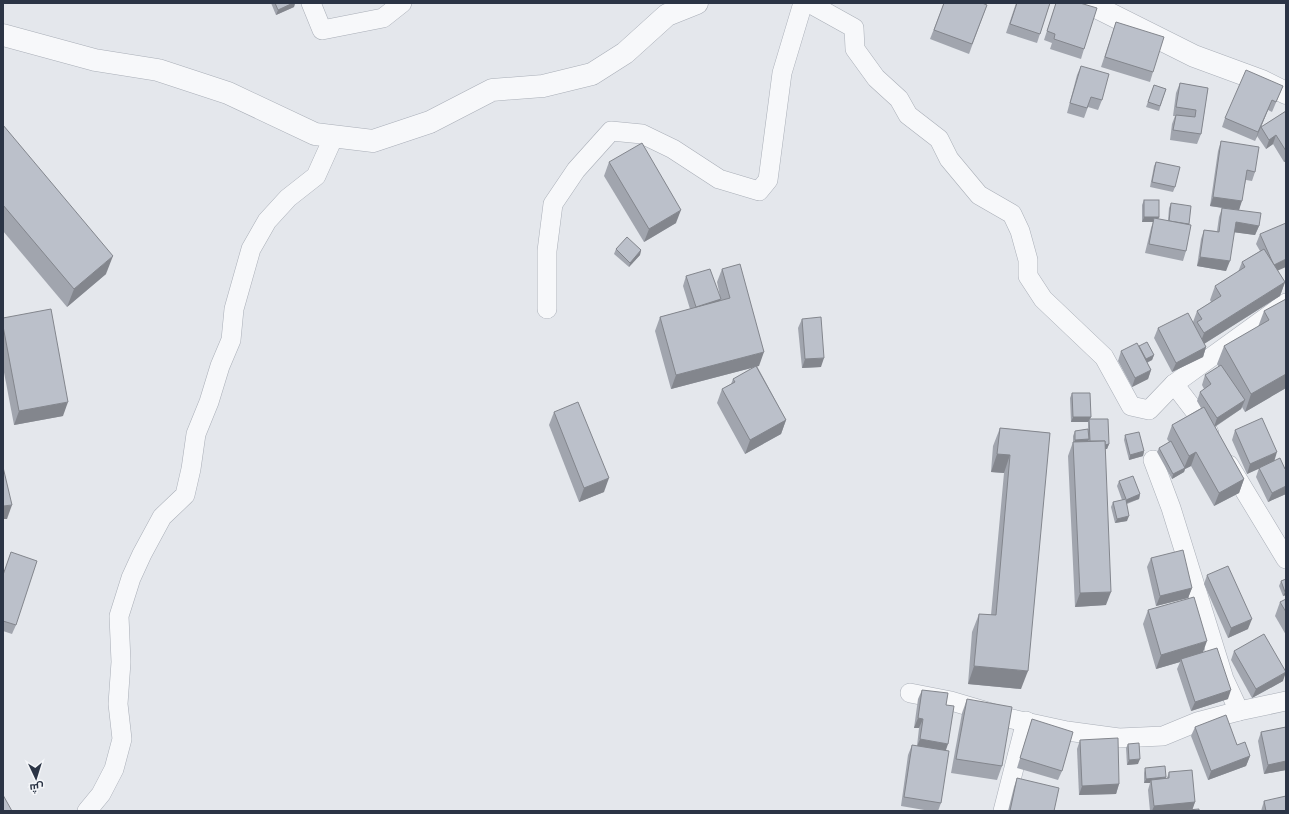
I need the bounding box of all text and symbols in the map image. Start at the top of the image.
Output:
north arrow [16,758,56,798]
text: ش [29,781,44,794]

